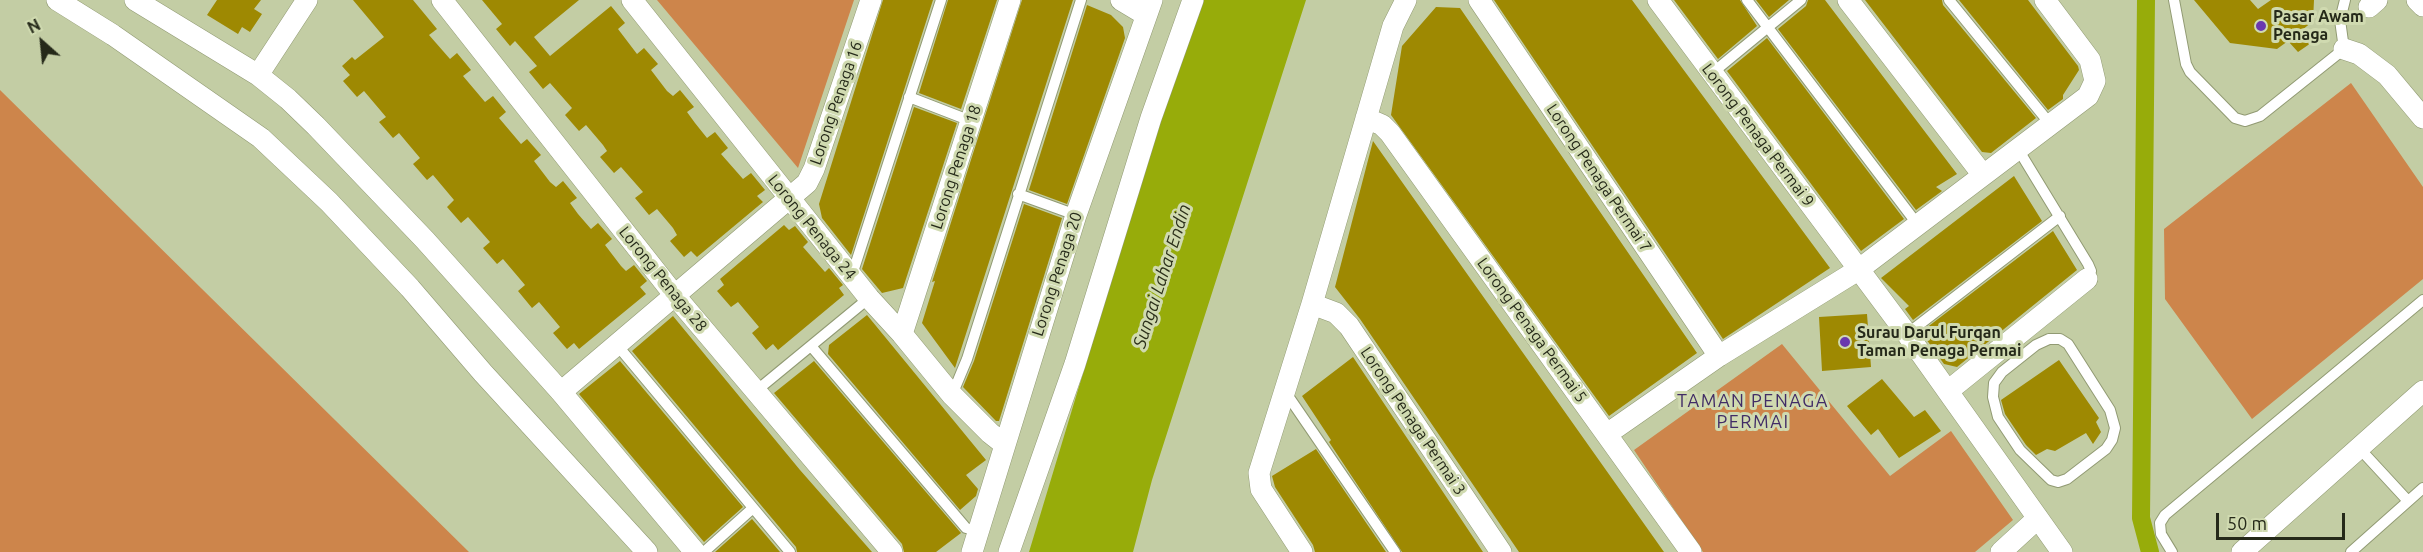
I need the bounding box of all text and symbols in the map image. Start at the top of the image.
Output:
place label: Pasar Awam Penaga [2273,7,2364,45]
north arrow [12,12,72,72]
text: N [24,15,43,37]
marker: Pasar Awam Penaga [2254,19,2268,33]
street label: Lorong Penaga 16 [806,39,866,167]
street label: Lorong Penaga Permai 9 [1698,60,1818,210]
street label: Lorong Penaga Permai 7 [1542,100,1656,256]
street label: Lorong Penaga 18 [927,102,985,232]
street label: Lorong Penaga 24 [764,171,860,283]
water label: Sungai Lahar Endin [1129,201,1195,351]
street label: Lorong Penaga 20 [1028,209,1086,339]
street label: Lorong Penaga 28 [615,223,711,335]
street label: Lorong Penaga Permai 5 [1473,254,1591,406]
place label: Surau Darul Furqan Taman Penaga Permai [1857,323,2021,361]
marker: Surau Darul Furqan Taman Penaga Permai [1838,335,1852,349]
street label: Lorong Penaga Permai 3 [1356,343,1470,499]
district label: TAMAN PENAGA PERMAI [1677,390,1829,432]
scale bar [2219,501,2348,539]
text: 50 m [2227,513,2267,533]

